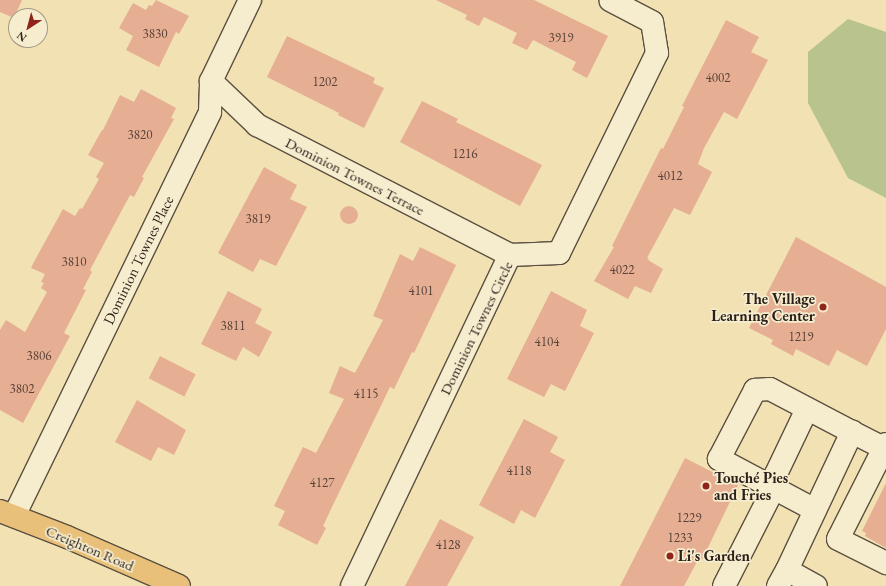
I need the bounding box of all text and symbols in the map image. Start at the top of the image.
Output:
north arrow [8,8,48,48]
house number: 3830 [143,26,167,42]
text: N [14,29,29,45]
house number: 3919 [549,30,573,46]
house number: 4002 [706,70,730,86]
house number: 1202 [313,74,337,90]
house number: 3820 [128,127,152,143]
street label: Dominion Townes Terrace [282,133,428,219]
house number: 1216 [453,146,477,162]
house number: 4012 [658,168,682,184]
street label: Dominion Townes Place [99,193,177,327]
house number: 3819 [246,211,270,227]
house number: 3810 [62,254,86,270]
street label: Dominion Townes Circle [436,258,516,398]
house number: 4022 [610,262,634,278]
house number: 4101 [409,283,433,299]
place label: The Village Learning Center [711,289,815,324]
marker: The Village Learning Center [818,302,828,312]
house number: 3811 [221,318,245,334]
house number: 1219 [789,329,813,345]
house number: 4104 [535,334,559,350]
house number: 3806 [27,348,51,364]
house number: 3802 [10,381,34,397]
house number: 4115 [354,386,378,402]
house number: 4118 [507,463,531,479]
place label: Touché Pies and Fries [714,468,788,503]
house number: 4127 [310,475,334,491]
marker: Touché Pies and Fries [701,481,711,491]
house number: 1229 [677,510,701,526]
street label: Creighton Road [43,521,137,575]
house number: 1233 [668,530,692,546]
house number: 4128 [436,537,460,553]
place label: Li's Garden [678,547,750,565]
marker: Li's Garden [665,551,675,561]

